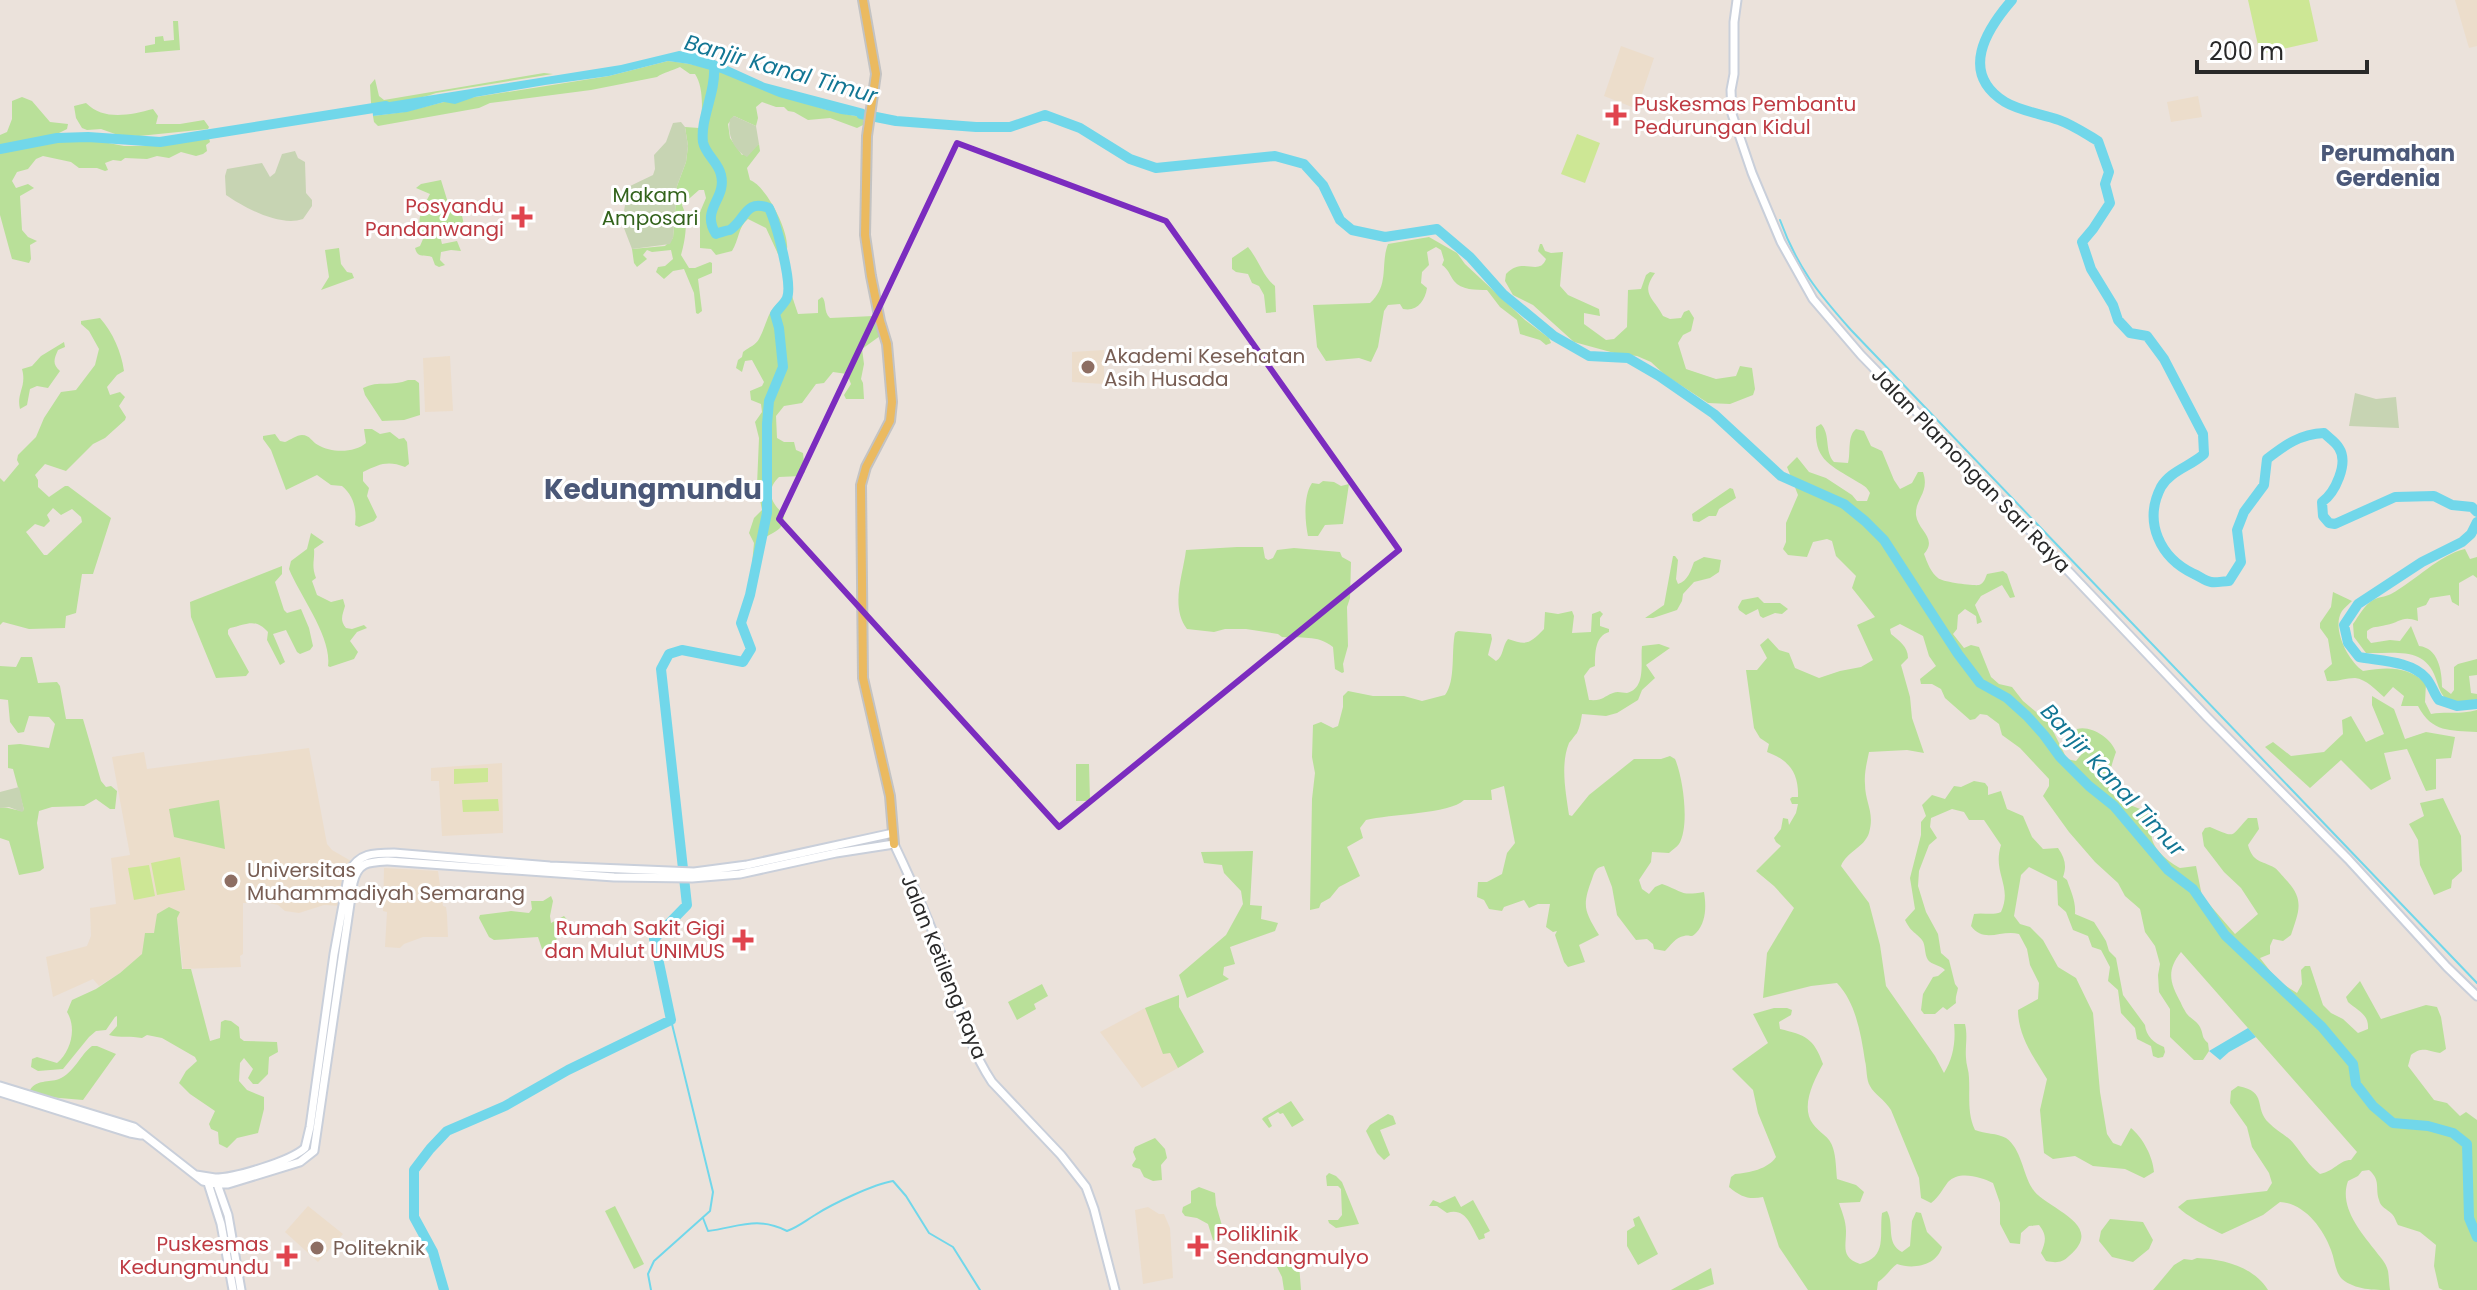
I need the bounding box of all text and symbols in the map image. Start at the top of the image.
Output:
scale bar [2197,24,2367,74]
water label: Banjir Kanal Timur [681,27,882,112]
text: 200 m [2209,35,2284,68]
place label: Puskesmas Pembantu Pedurungan Kidul [1634,90,1856,141]
marker: Puskesmas Pembantu Pedurungan Kidul [1605,104,1627,126]
district label: Perumahan Gerdenia [2321,138,2455,194]
park label: Makam Amposari [602,181,698,232]
place label: Posyandu Pandanwangi [365,192,504,243]
marker: Posyandu Pandanwangi [511,206,533,228]
place label: Akademi Kesehatan Asih Husada [1104,342,1305,393]
marker: Akademi Kesehatan Asih Husada [1079,358,1097,376]
street label: Jalan Plamongan Sari Raya [1865,361,2077,579]
district label: Kedungmundu [544,470,762,509]
water label: Banjir Kanal Timur [2034,697,2193,864]
place label: Universitas Muhammadiyah Semarang [247,856,525,907]
street label: Jalan Ketileng Raya [894,871,994,1063]
marker: Universitas Muhammadiyah Semarang [222,872,240,890]
place label: Rumah Sakit Gigi dan Mulut UNIMUS [545,914,725,965]
marker: Rumah Sakit Gigi dan Mulut UNIMUS [732,929,754,951]
place label: Poliklinik Sendangmulyo [1216,1220,1369,1271]
place label: Puskesmas Kedungmundu [119,1230,269,1281]
place label: Politeknik [333,1234,426,1262]
marker: Poliklinik Sendangmulyo [1187,1235,1209,1257]
marker: Politeknik [308,1239,326,1257]
marker: Puskesmas Kedungmundu [276,1245,298,1267]

